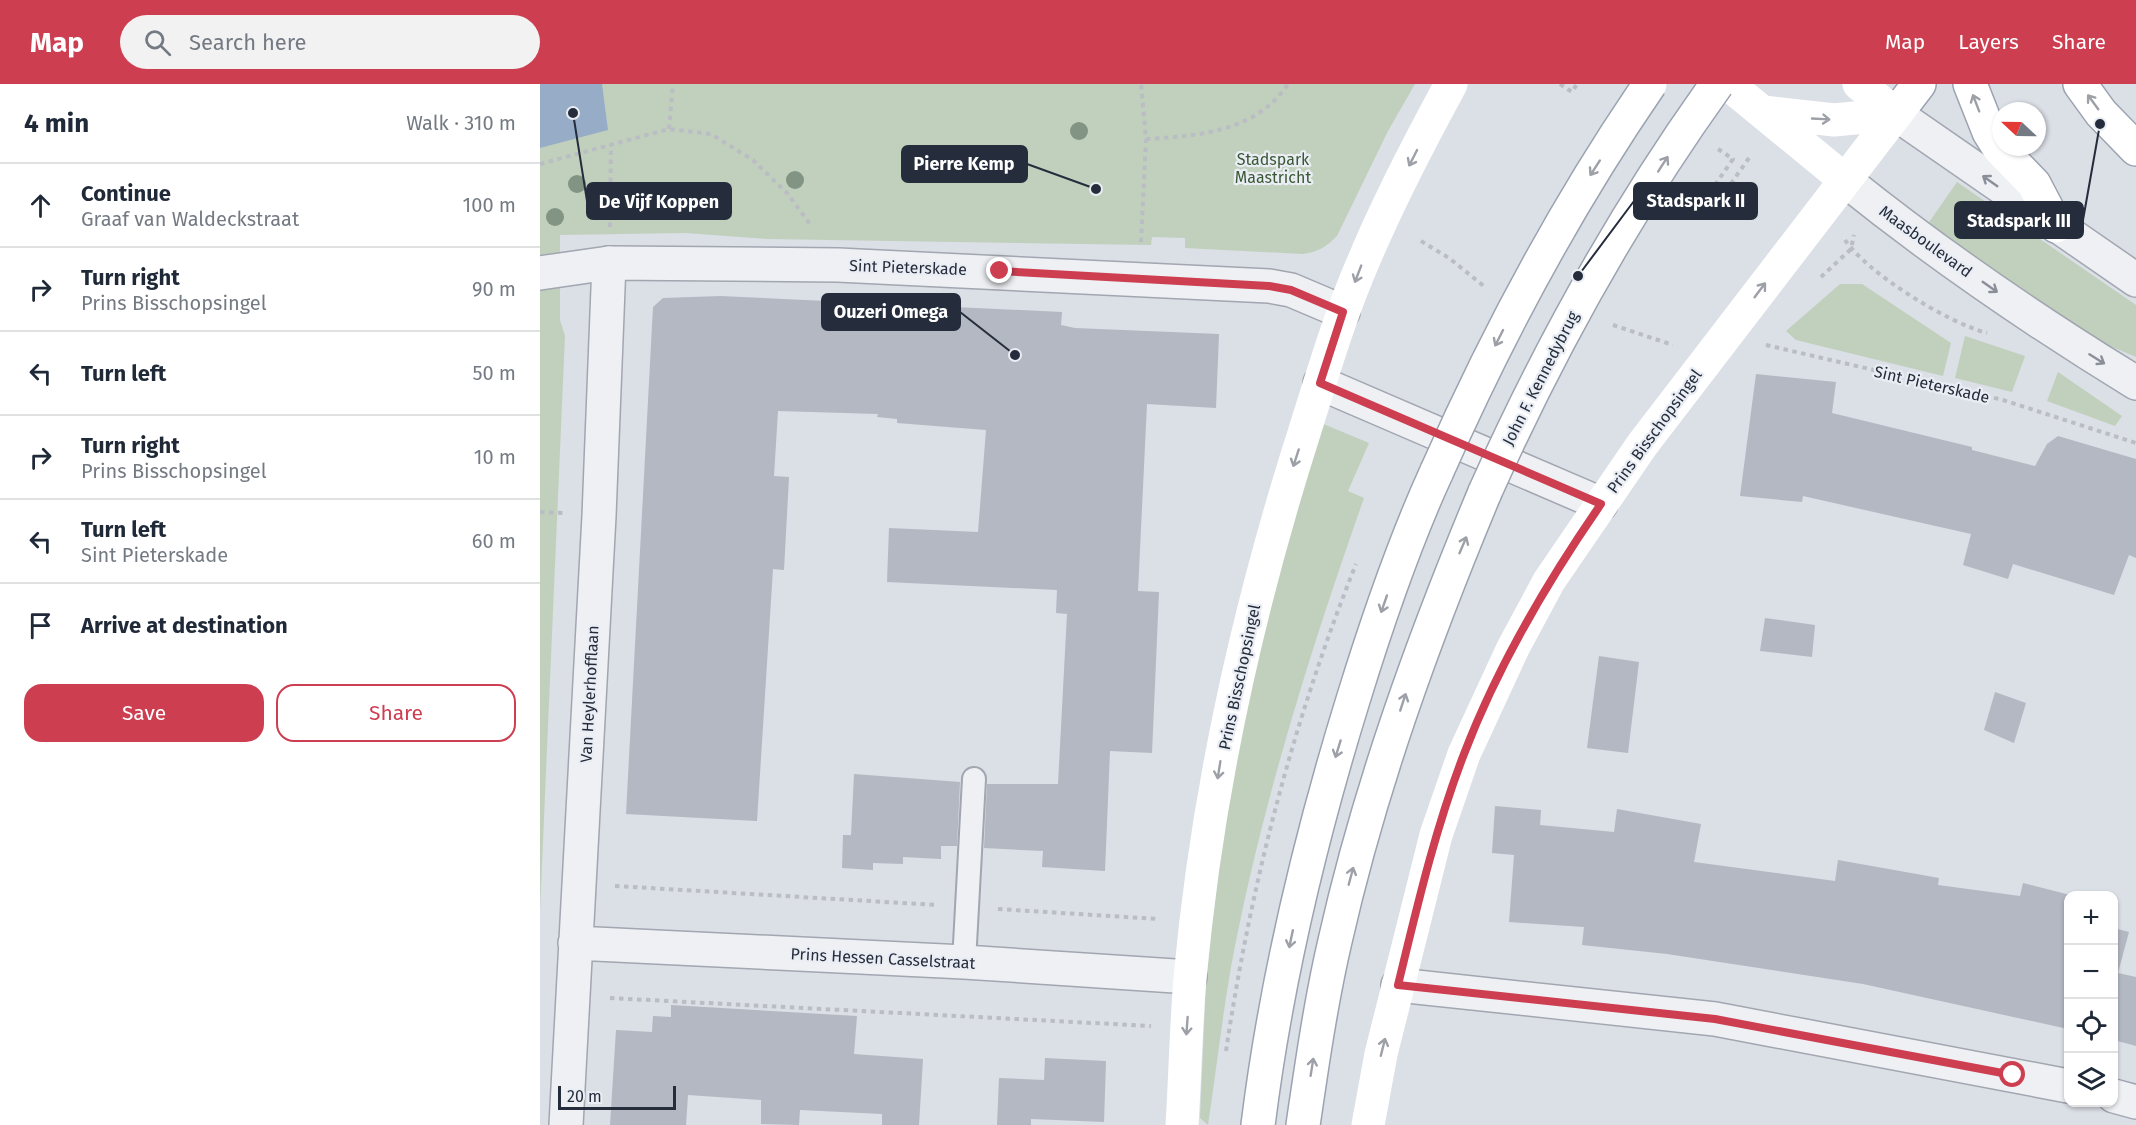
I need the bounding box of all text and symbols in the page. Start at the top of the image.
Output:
search box [120,15,540,69]
text: Map [30,26,84,59]
icon: search [141,26,174,59]
text: Search here [189,29,307,56]
text: Map [1885,29,1925,55]
text: Layers [1958,29,2019,55]
text: Share [2052,29,2106,55]
one-way arrow [1970,94,1981,112]
one-way arrow [2087,94,2099,110]
north arrow [1992,102,2046,156]
text: 4 min [24,108,89,139]
text: Walk · 310 m [406,111,516,135]
one-way arrow [1810,114,1830,125]
callout: Pierre Kemp [902,146,1027,182]
one-way arrow [1407,148,1418,166]
park label: Stadspark Maastricht [1235,150,1311,187]
text: Pierre Kemp [914,153,1015,175]
one-way arrow [1657,156,1669,173]
one-way arrow [1588,159,1600,176]
one-way arrow [1982,175,1999,187]
text: Continue [81,180,171,207]
callout: De Vijf Koppen [587,183,731,219]
callout: Stadspark II [1634,183,1757,219]
icon: ahead [24,189,57,222]
text: Stadspark II [1647,190,1745,212]
text: De Vijf Koppen [599,191,719,213]
text: 100 m [463,193,516,217]
street label: Maasboulevard [1876,201,1976,281]
callout: Stadspark III [1955,202,2083,238]
text: Graaf van Waldeckstraat [81,207,299,231]
text: Stadspark III [1967,210,2071,232]
street label: Sint Pieterskade [849,256,967,279]
route end [986,257,1012,283]
text: Turn right [81,264,180,291]
one-way arrow [1352,264,1363,283]
icon: right [24,273,57,306]
text: 90 m [472,277,516,301]
one-way arrow [1982,281,1998,294]
one-way arrow [1754,282,1766,298]
text: Prins Bisschopsingel [81,291,267,315]
callout: Ouzeri Omega [822,294,960,330]
text: Ouzeri Omega [834,301,948,323]
street label: John F. Kennedybrug [1498,307,1583,448]
one-way arrow [1493,328,1504,346]
one-way arrow [2088,353,2105,365]
icon: left [24,357,57,390]
text: Turn left [81,360,166,387]
text: 50 m [472,361,516,385]
street label: Sint Pieterskade [1872,362,1991,407]
street label: Prins Bisschopsingel [1603,365,1706,497]
text: Turn right [81,432,180,459]
icon: right [24,441,57,474]
text: 10 m [474,445,516,469]
one-way arrow [1289,448,1300,467]
text: Prins Bisschopsingel [81,459,267,483]
text: Turn left [81,516,166,543]
icon: left [24,525,57,558]
text: 60 m [472,529,516,553]
one-way arrow [1458,536,1469,554]
text: Sint Pieterskade [81,543,228,567]
one-way arrow [1377,594,1388,613]
street label: Prins Bisschopsingel [1215,602,1264,752]
icon: arrive [24,609,57,642]
text: Arrive at destination [81,612,288,639]
street label: Van Heylerhofflaan [576,625,603,763]
button: Save [24,684,264,742]
button: Share [276,684,516,742]
one-way arrow [1398,693,1409,712]
one-way arrow [1332,739,1343,758]
one-way arrow [1213,760,1224,779]
one-way arrow [1345,867,1357,886]
map controls [2064,891,2118,1107]
button: + [2064,891,2118,945]
one-way arrow [1285,929,1297,948]
street label: Prins Hessen Casselstraat [790,944,976,973]
button: − [2064,945,2118,999]
button: locate [2064,999,2118,1053]
one-way arrow [1181,1015,1192,1035]
one-way arrow [1377,1038,1389,1057]
button: layers [2064,1053,2118,1107]
one-way arrow [1307,1058,1318,1078]
route start [1999,1061,2025,1087]
scale bar [558,1083,676,1110]
text: 20 m [567,1087,602,1106]

